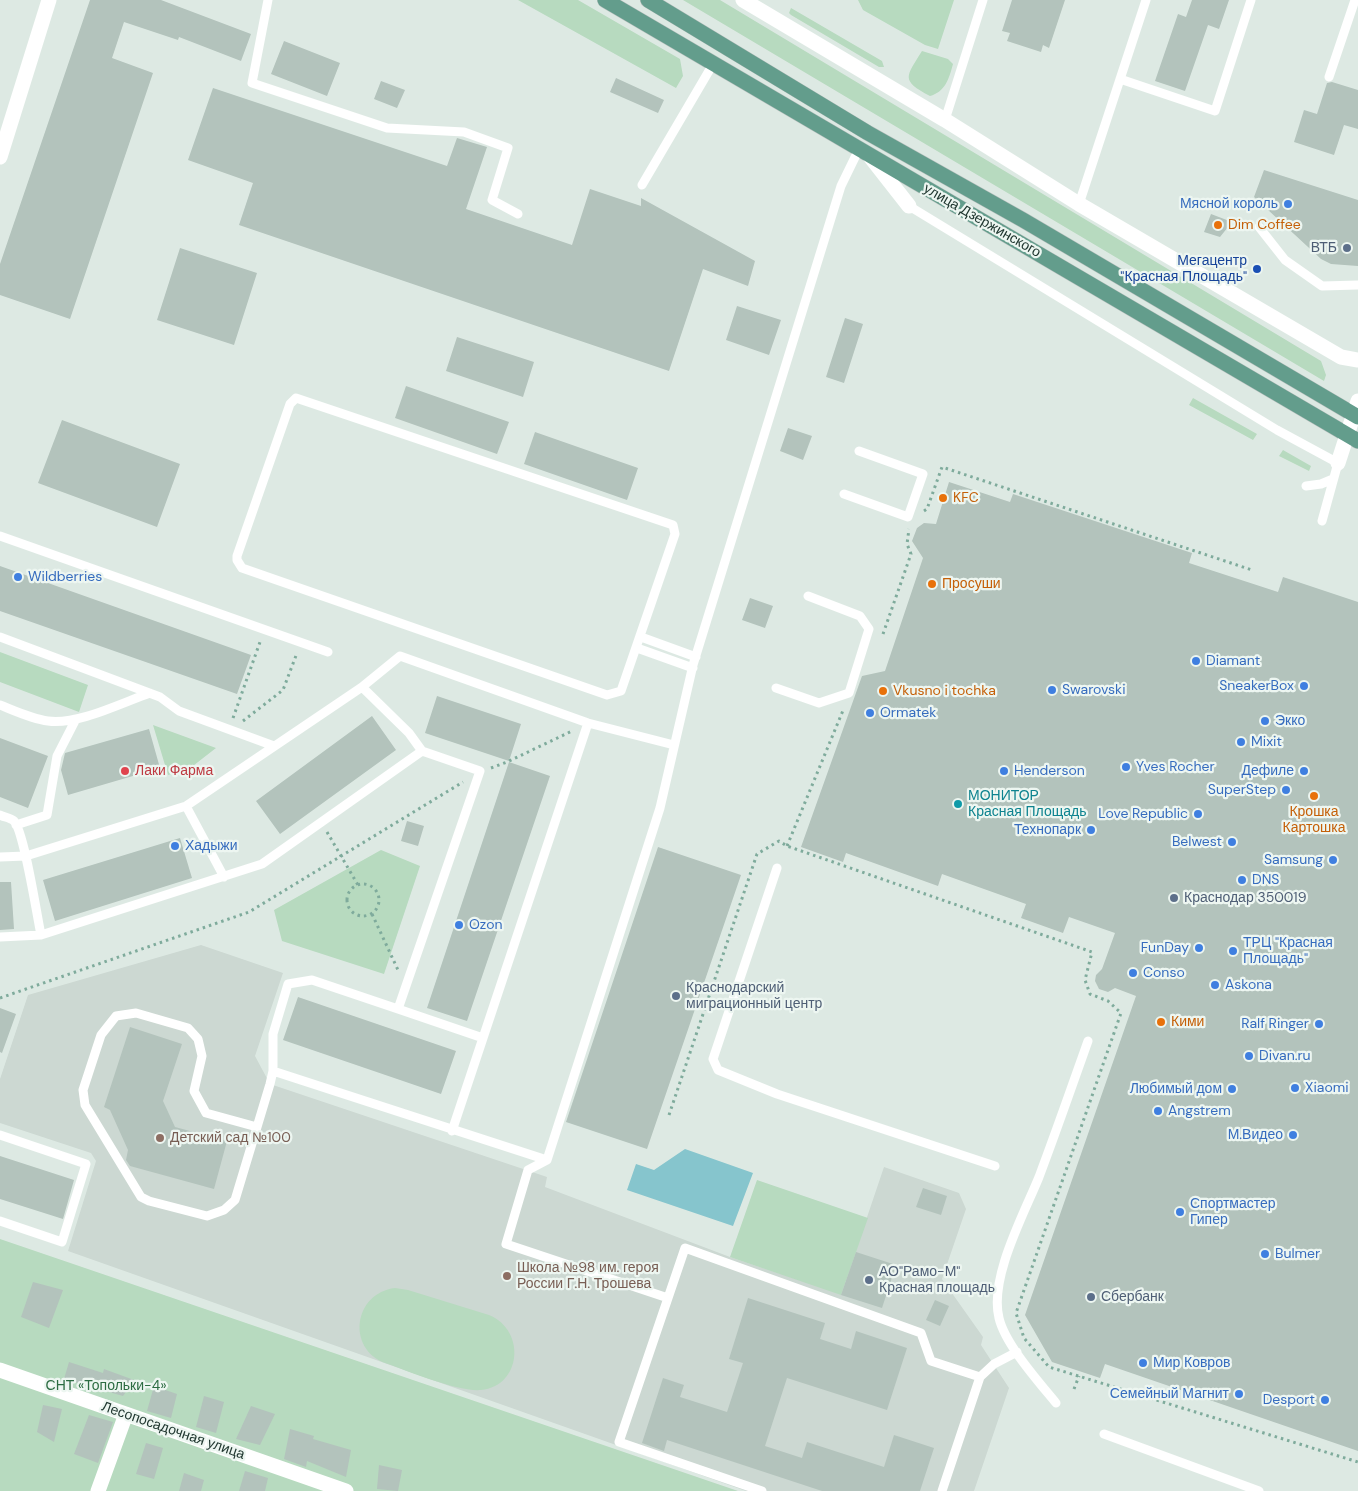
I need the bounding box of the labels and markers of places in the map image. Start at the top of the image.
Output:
place label: Мясной король [1180,196,1278,212]
marker: Мясной король [1282,198,1294,210]
place label: Dim Coffee [1228,217,1301,233]
marker: Dim Coffee [1212,219,1224,231]
place label: ВТБ [1311,240,1337,256]
marker: ВТБ [1341,242,1353,254]
place label: Мегацентр "Красная Площадь" [1120,253,1247,286]
marker: Мегацентр "Красная Площадь" [1251,263,1263,275]
place label: KFC [953,490,979,506]
marker: KFC [937,492,949,504]
place label: Wildberries [28,569,102,585]
marker: Wildberries [12,571,24,583]
place label: Просуши [942,576,1001,592]
marker: Просуши [926,578,938,590]
place label: Diamant [1206,653,1260,669]
marker: Diamant [1190,655,1202,667]
place label: SneakerBox [1219,678,1294,694]
marker: SneakerBox [1298,680,1310,692]
place label: Swarovski [1062,682,1125,698]
place label: Vkusno i tochka [893,683,996,699]
marker: Swarovski [1046,684,1058,696]
marker: Vkusno i tochka [877,685,889,697]
place label: Ormatek [880,705,936,721]
marker: Ormatek [864,707,876,719]
place label: Экко [1275,713,1305,729]
marker: Экко [1259,715,1271,727]
place label: Mixit [1251,734,1282,750]
marker: Mixit [1235,736,1247,748]
place label: Yves Rocher [1136,759,1215,775]
marker: Yves Rocher [1120,761,1132,773]
place label: Лаки Фарма [135,763,213,779]
place label: Henderson [1014,763,1085,779]
place label: Дефиле [1241,763,1294,779]
marker: Лаки Фарма [119,765,131,777]
marker: Henderson [998,765,1010,777]
marker: Дефиле [1298,765,1310,777]
place label: SuperStep [1208,782,1276,798]
marker: SuperStep [1280,784,1292,796]
place label: МОНИТОР Красная Площадь [968,788,1086,820]
marker: Крошка Картошка [1308,790,1320,802]
marker: МОНИТОР Красная Площадь [952,798,964,810]
place label: Крошка Картошка [1283,804,1345,836]
place label: Love Republic [1098,806,1188,822]
marker: Love Republic [1192,808,1204,820]
place label: Технопарк [1014,822,1081,838]
marker: Технопарк [1085,824,1097,836]
place label: Belwest [1172,834,1222,850]
marker: Belwest [1226,836,1238,848]
place label: Хадыжи [185,838,238,854]
marker: Хадыжи [169,840,181,852]
place label: Samsung [1264,852,1323,868]
marker: Samsung [1327,854,1339,866]
place label: DNS [1252,872,1279,888]
marker: DNS [1236,874,1248,886]
place label: Краснодар 350019 [1184,890,1307,906]
marker: Краснодар 350019 [1168,892,1180,904]
place label: Ozon [469,917,503,933]
marker: Ozon [453,919,465,931]
place label: ТРЦ "Красная Площадь" [1243,935,1333,968]
place label: FunDay [1141,940,1189,956]
marker: FunDay [1193,942,1205,954]
marker: ТРЦ "Красная Площадь" [1227,945,1239,957]
place label: Conso [1143,965,1185,981]
marker: Conso [1127,967,1139,979]
place label: Askona [1225,977,1272,993]
marker: Askona [1209,979,1221,991]
place label: Краснодарский миграционный центр [686,980,822,1012]
marker: Краснодарский миграционный центр [670,990,682,1002]
place label: Кими [1171,1014,1204,1030]
marker: Кими [1155,1016,1167,1028]
place label: Ralf Ringer [1241,1016,1309,1032]
marker: Ralf Ringer [1313,1018,1325,1030]
place label: Divan.ru [1259,1048,1311,1064]
marker: Divan.ru [1243,1050,1255,1062]
place label: Xiaomi [1305,1080,1349,1096]
place label: Любимый дом [1130,1081,1222,1097]
marker: Xiaomi [1289,1082,1301,1094]
marker: Любимый дом [1226,1083,1238,1095]
place label: Angstrem [1168,1103,1231,1119]
marker: Angstrem [1152,1105,1164,1117]
place label: М.Видео [1228,1127,1283,1143]
marker: М.Видео [1287,1129,1299,1141]
place label: Детский сад №100 [170,1130,291,1146]
marker: Детский сад №100 [154,1132,166,1144]
place label: Спортмастер Гипер [1190,1196,1276,1228]
marker: Спортмастер Гипер [1174,1206,1186,1218]
place label: Bulmer [1275,1246,1320,1262]
marker: Bulmer [1259,1248,1271,1260]
place label: Школа №98 им. героя России Г.Н. Трошева [517,1260,659,1292]
place label: АО"Рамо-М" Красная площадь [879,1264,995,1296]
marker: Школа №98 им. героя России Г.Н. Трошева [501,1270,513,1282]
marker: АО"Рамо-М" Красная площадь [863,1274,875,1286]
place label: Сбербанк [1101,1289,1164,1305]
marker: Сбербанк [1085,1291,1097,1303]
place label: Мир Ковров [1153,1355,1230,1371]
marker: Мир Ковров [1137,1357,1149,1369]
place label: Семейный Магнит [1110,1386,1229,1402]
marker: Семейный Магнит [1233,1388,1245,1400]
place label: Desport [1263,1392,1315,1408]
marker: Desport [1319,1394,1331,1406]

